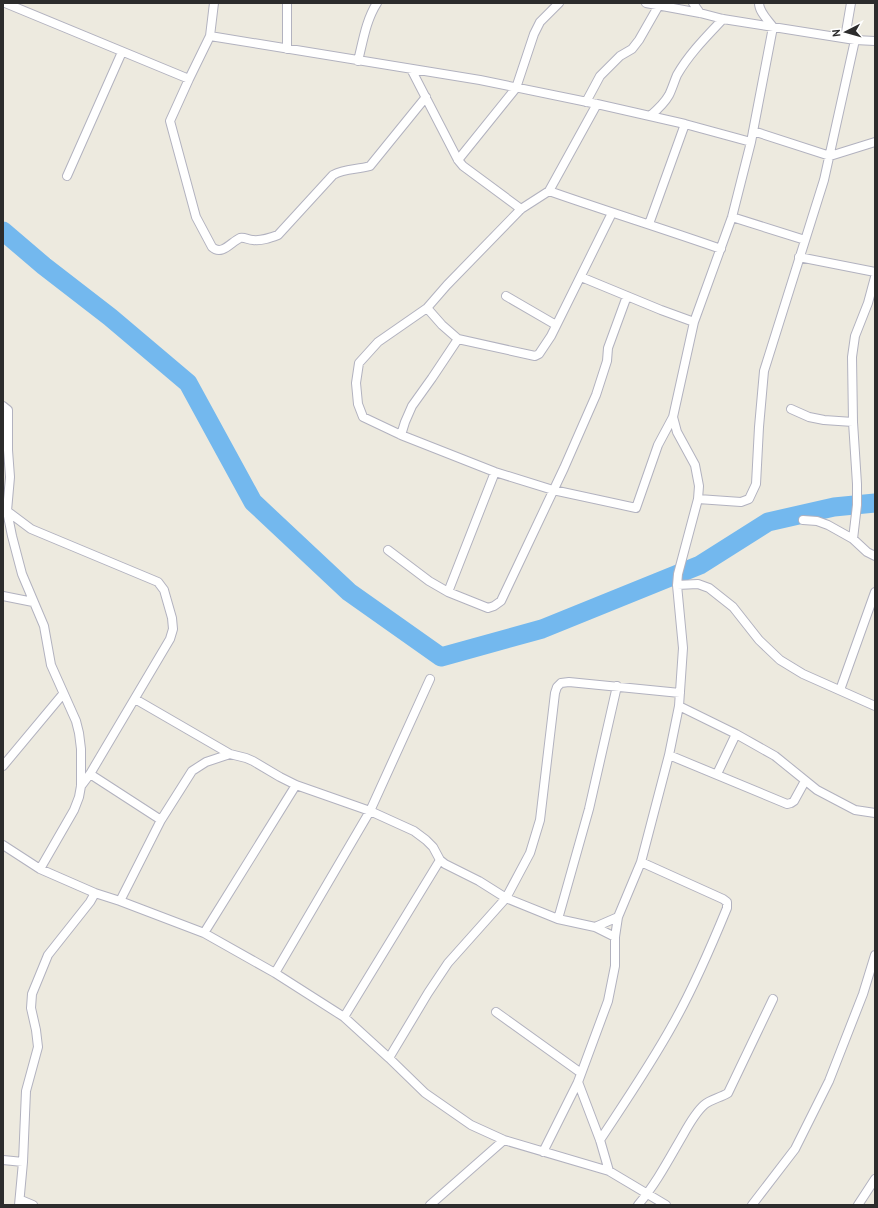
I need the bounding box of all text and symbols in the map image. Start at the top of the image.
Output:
north arrow [826,12,866,52]
text: N [829,29,843,37]

